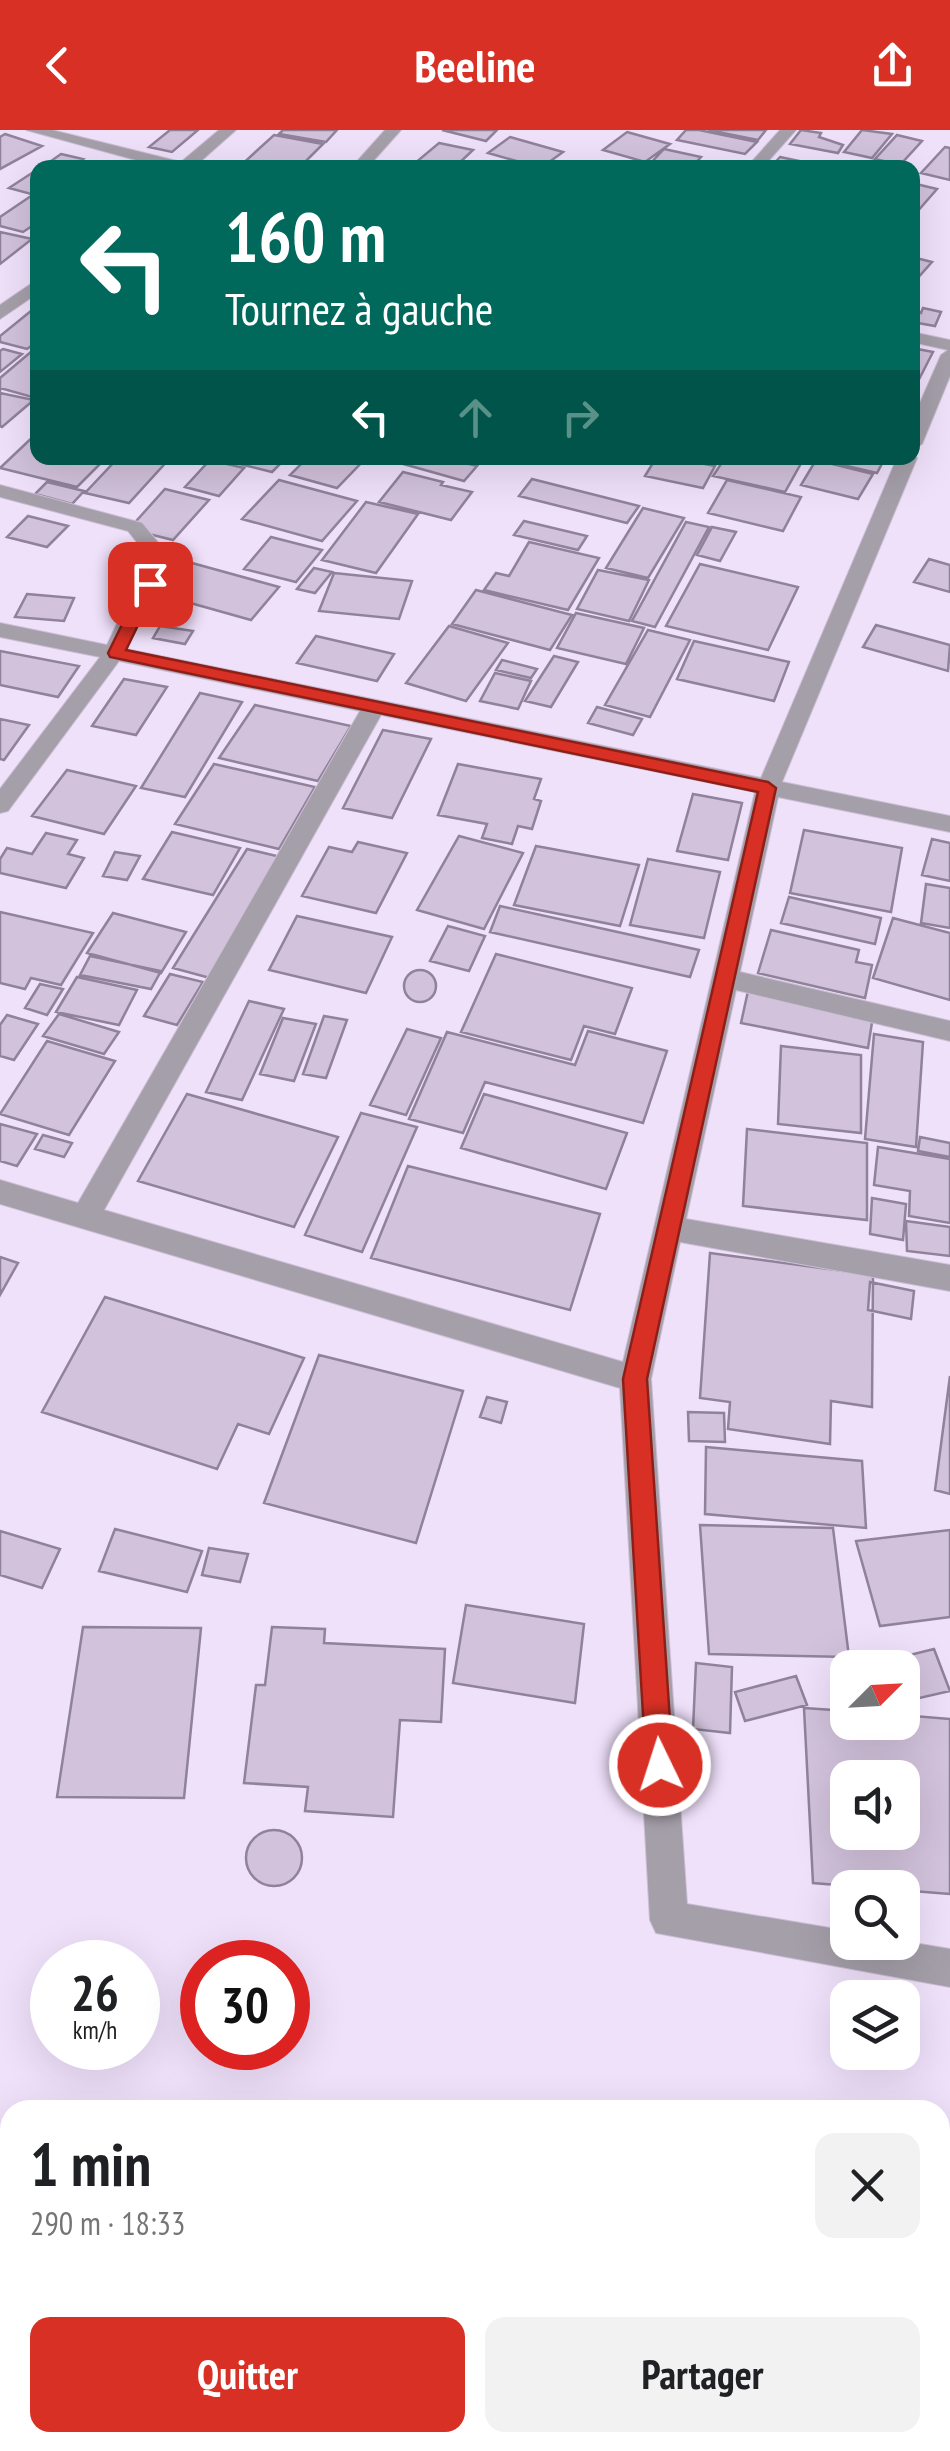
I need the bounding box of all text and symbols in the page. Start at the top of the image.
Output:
text: Beeline [414,36,536,94]
icon: back [30,38,85,93]
icon: share [865,38,920,93]
text: 160 m [225,191,386,281]
icon: left [60,200,190,330]
text: Tournez à gauche [225,279,493,337]
icon: left [343,390,398,445]
icon: ahead [448,390,503,445]
icon: right [553,390,608,445]
pin [108,542,193,627]
icon: arrive [123,557,178,612]
north arrow [830,1650,920,1740]
map controls [830,1650,920,2070]
position arrow [608,1713,712,1817]
button: sound [830,1760,920,1850]
button: search [830,1870,920,1960]
speed limit sign: 30 [180,1940,310,2070]
text: 26 [71,1960,119,2025]
button: layers [830,1980,920,2070]
text: km/h [73,2014,117,2046]
text: 1 min [30,2125,151,2203]
button: close [815,2133,920,2238]
text: 290 m · 18:33 [30,2202,185,2244]
button: Quitter [30,2317,465,2432]
button: Partager [485,2317,920,2432]

